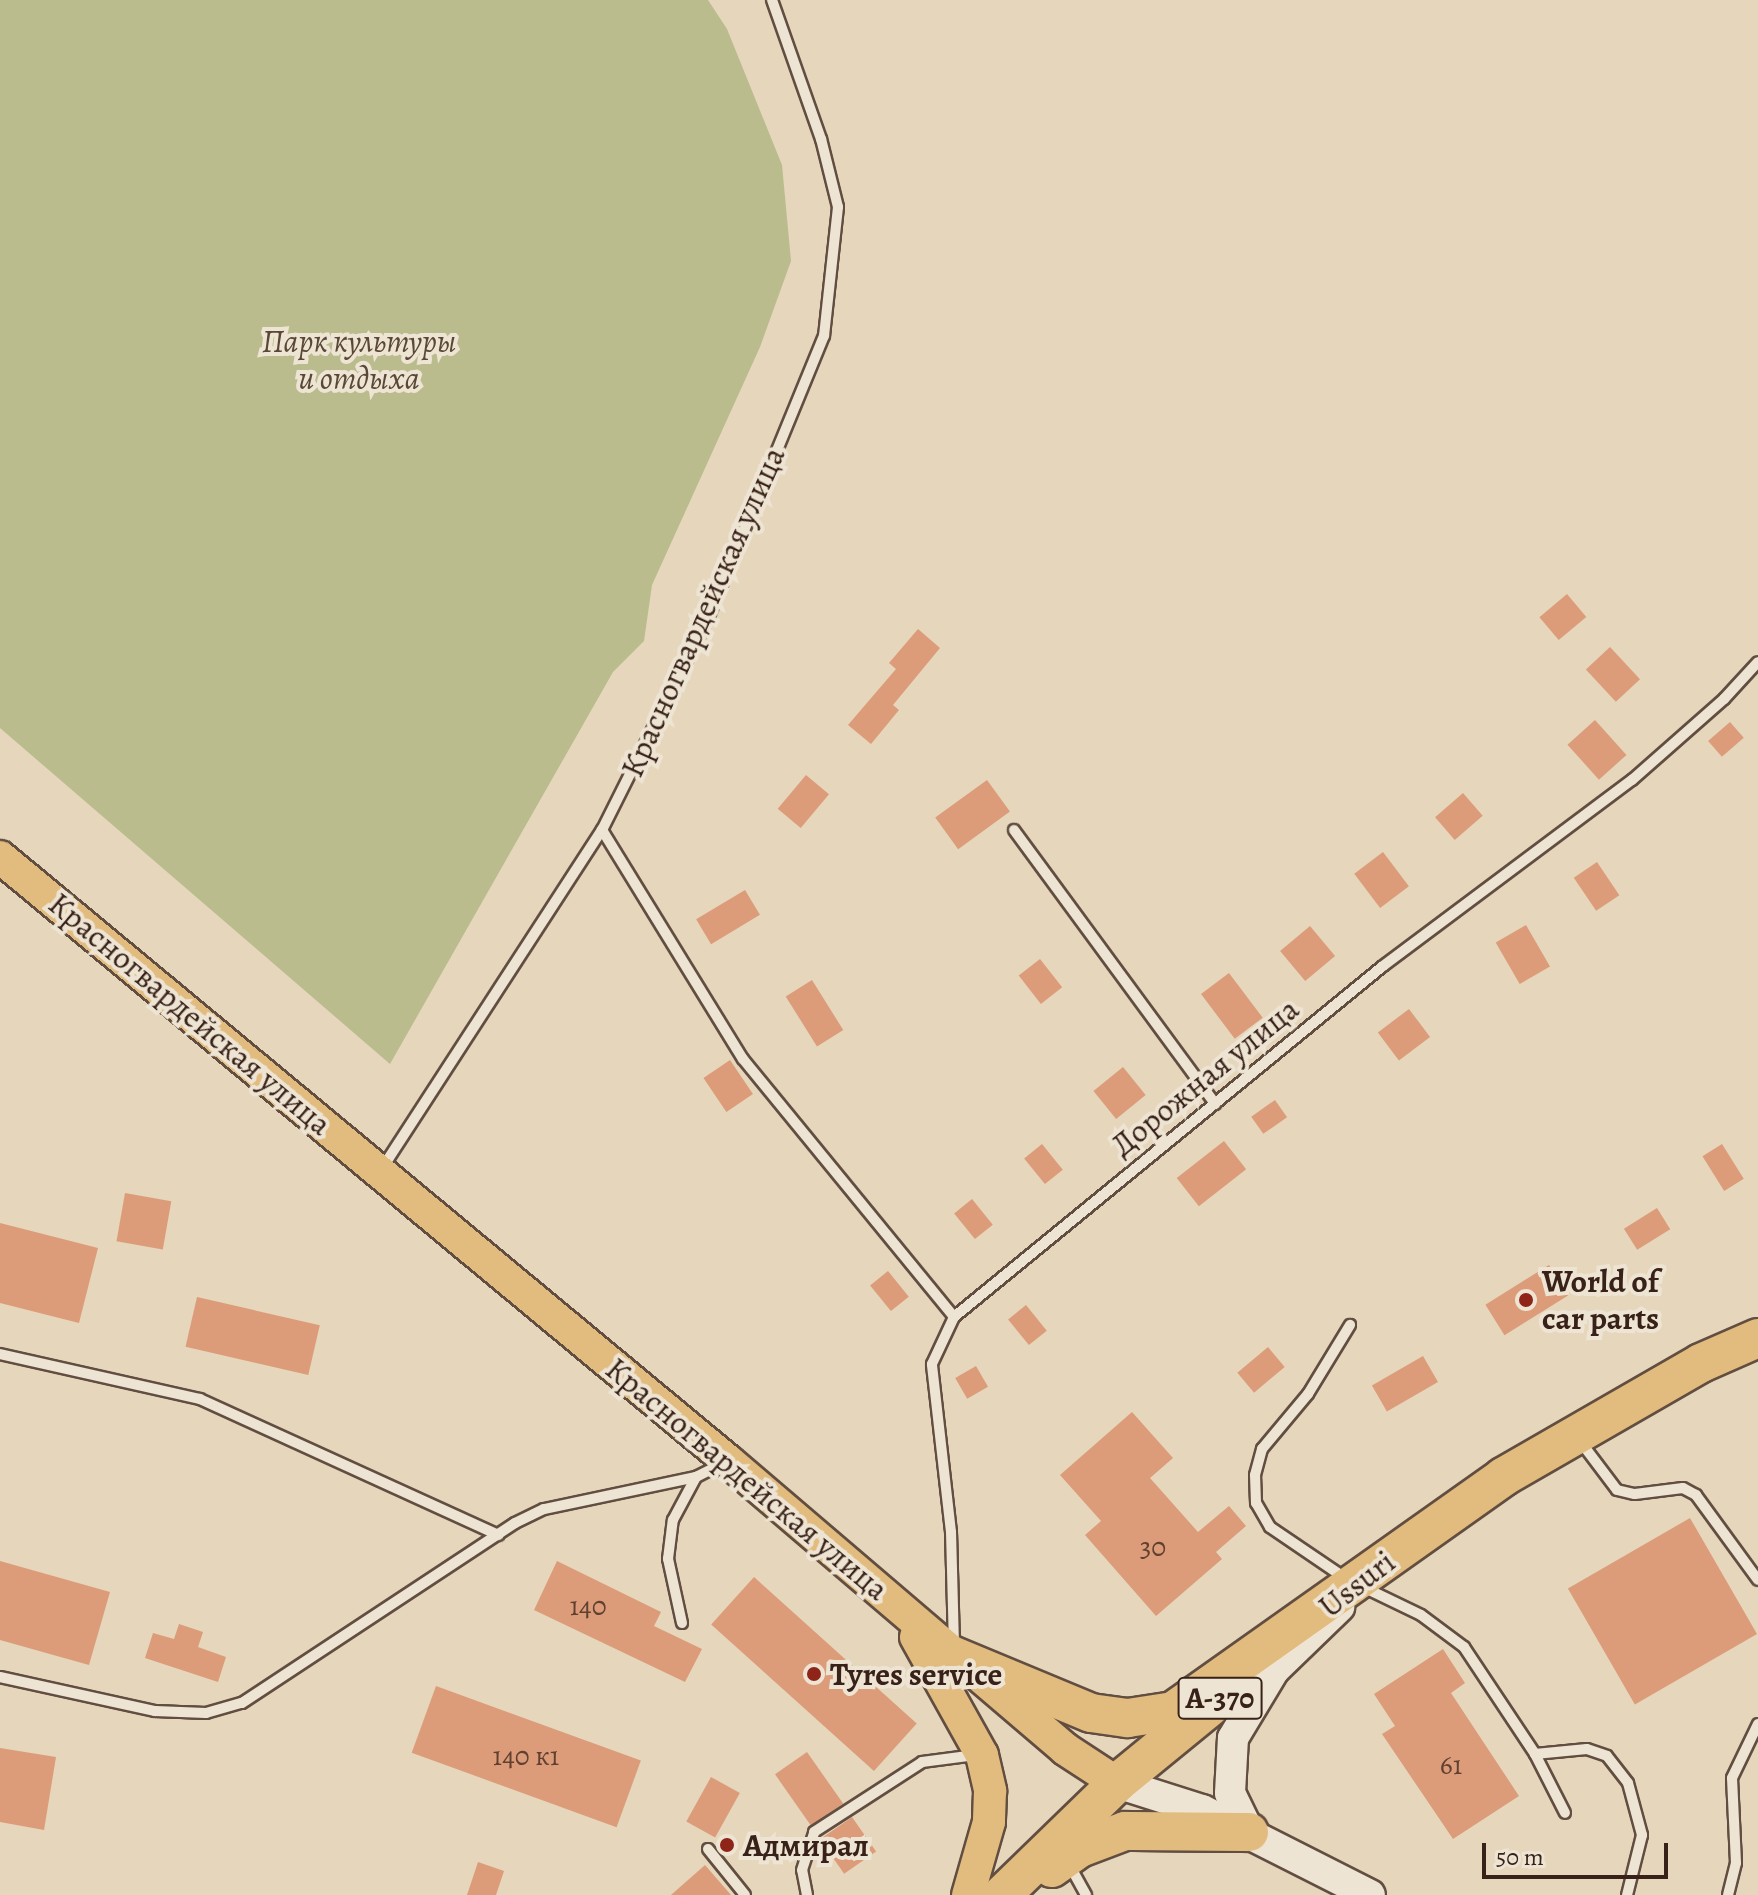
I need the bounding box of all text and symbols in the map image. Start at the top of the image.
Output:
park label: Парк культуры и отдыха [262,323,456,398]
street label: Красногвардейская улица [613,441,793,783]
street label: Красногвардейская улица [41,884,339,1144]
street label: Дорожная улица [1104,990,1306,1164]
place label: World of car parts [1542,1263,1659,1338]
marker: World of car parts [1517,1291,1535,1309]
street label: Красногвардейская улица [598,1349,896,1609]
house number: 30 [1140,1530,1166,1564]
street label: Ussuri [1311,1542,1403,1626]
house number: 140 [569,1589,607,1623]
place label: Tyres service [830,1655,1002,1693]
marker: Tyres service [805,1665,823,1683]
road number: А-370 [1176,1672,1264,1724]
house number: 140 к1 [493,1739,559,1773]
house number: 61 [1440,1748,1462,1782]
place label: Адмирал [743,1826,869,1864]
scale bar [1486,1827,1672,1877]
marker: Адмирал [718,1836,736,1854]
text: 50 m [1496,1841,1544,1873]

